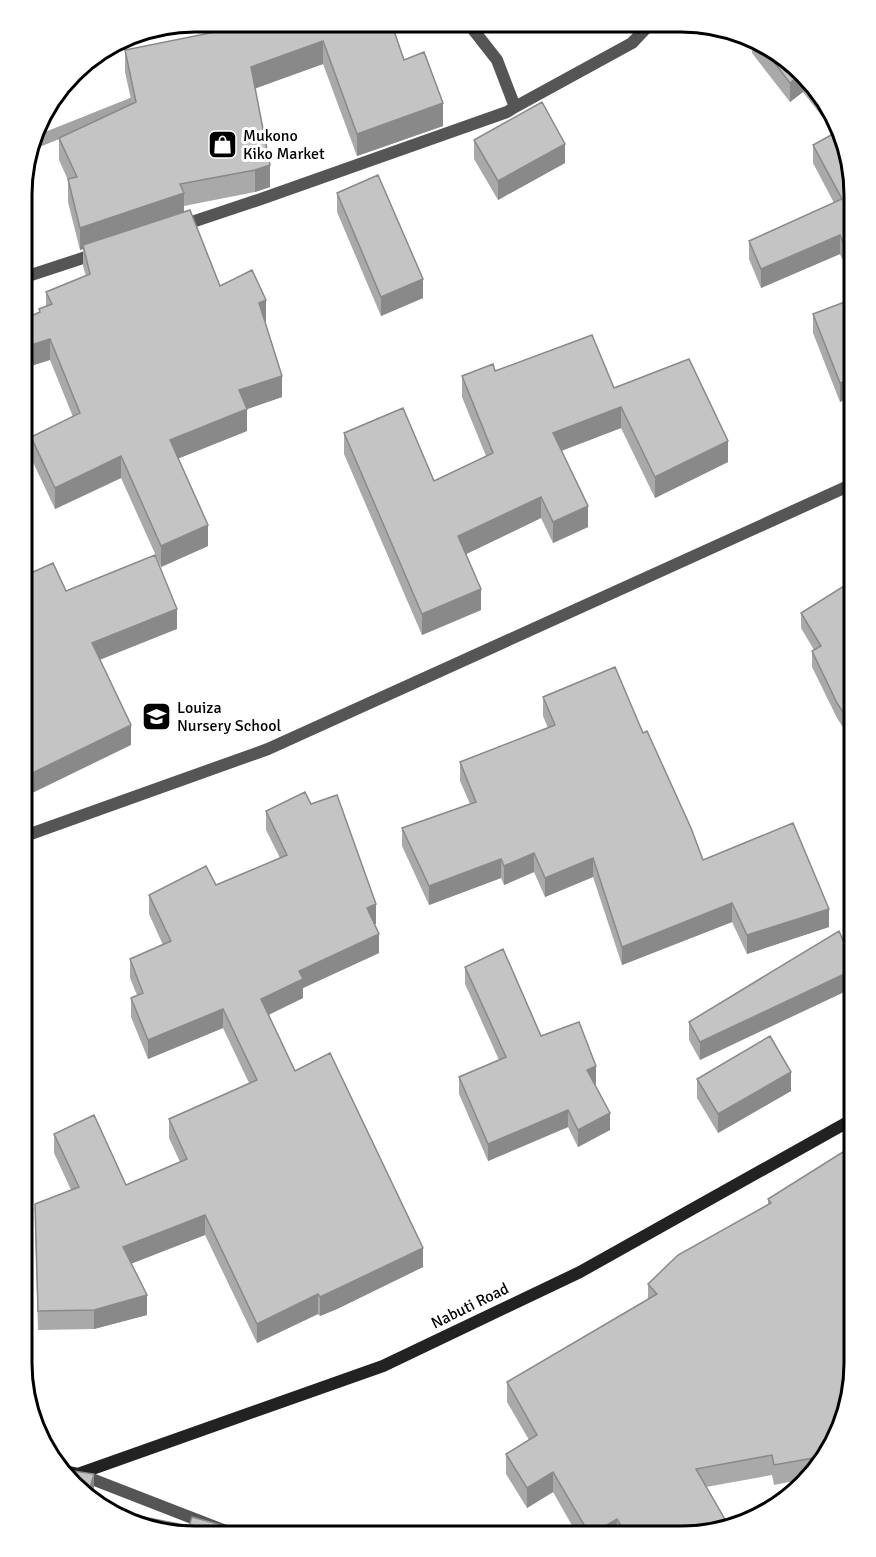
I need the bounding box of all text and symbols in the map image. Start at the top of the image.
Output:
place label: Mukono Kiko Market [243,126,325,164]
shop icon: Mukono Kiko Market [206,129,238,161]
place label: Louiza Nursery School [177,698,282,736]
school or university icon: Louiza Nursery School [140,701,172,733]
street label: Nabuti Road [428,1279,512,1333]

